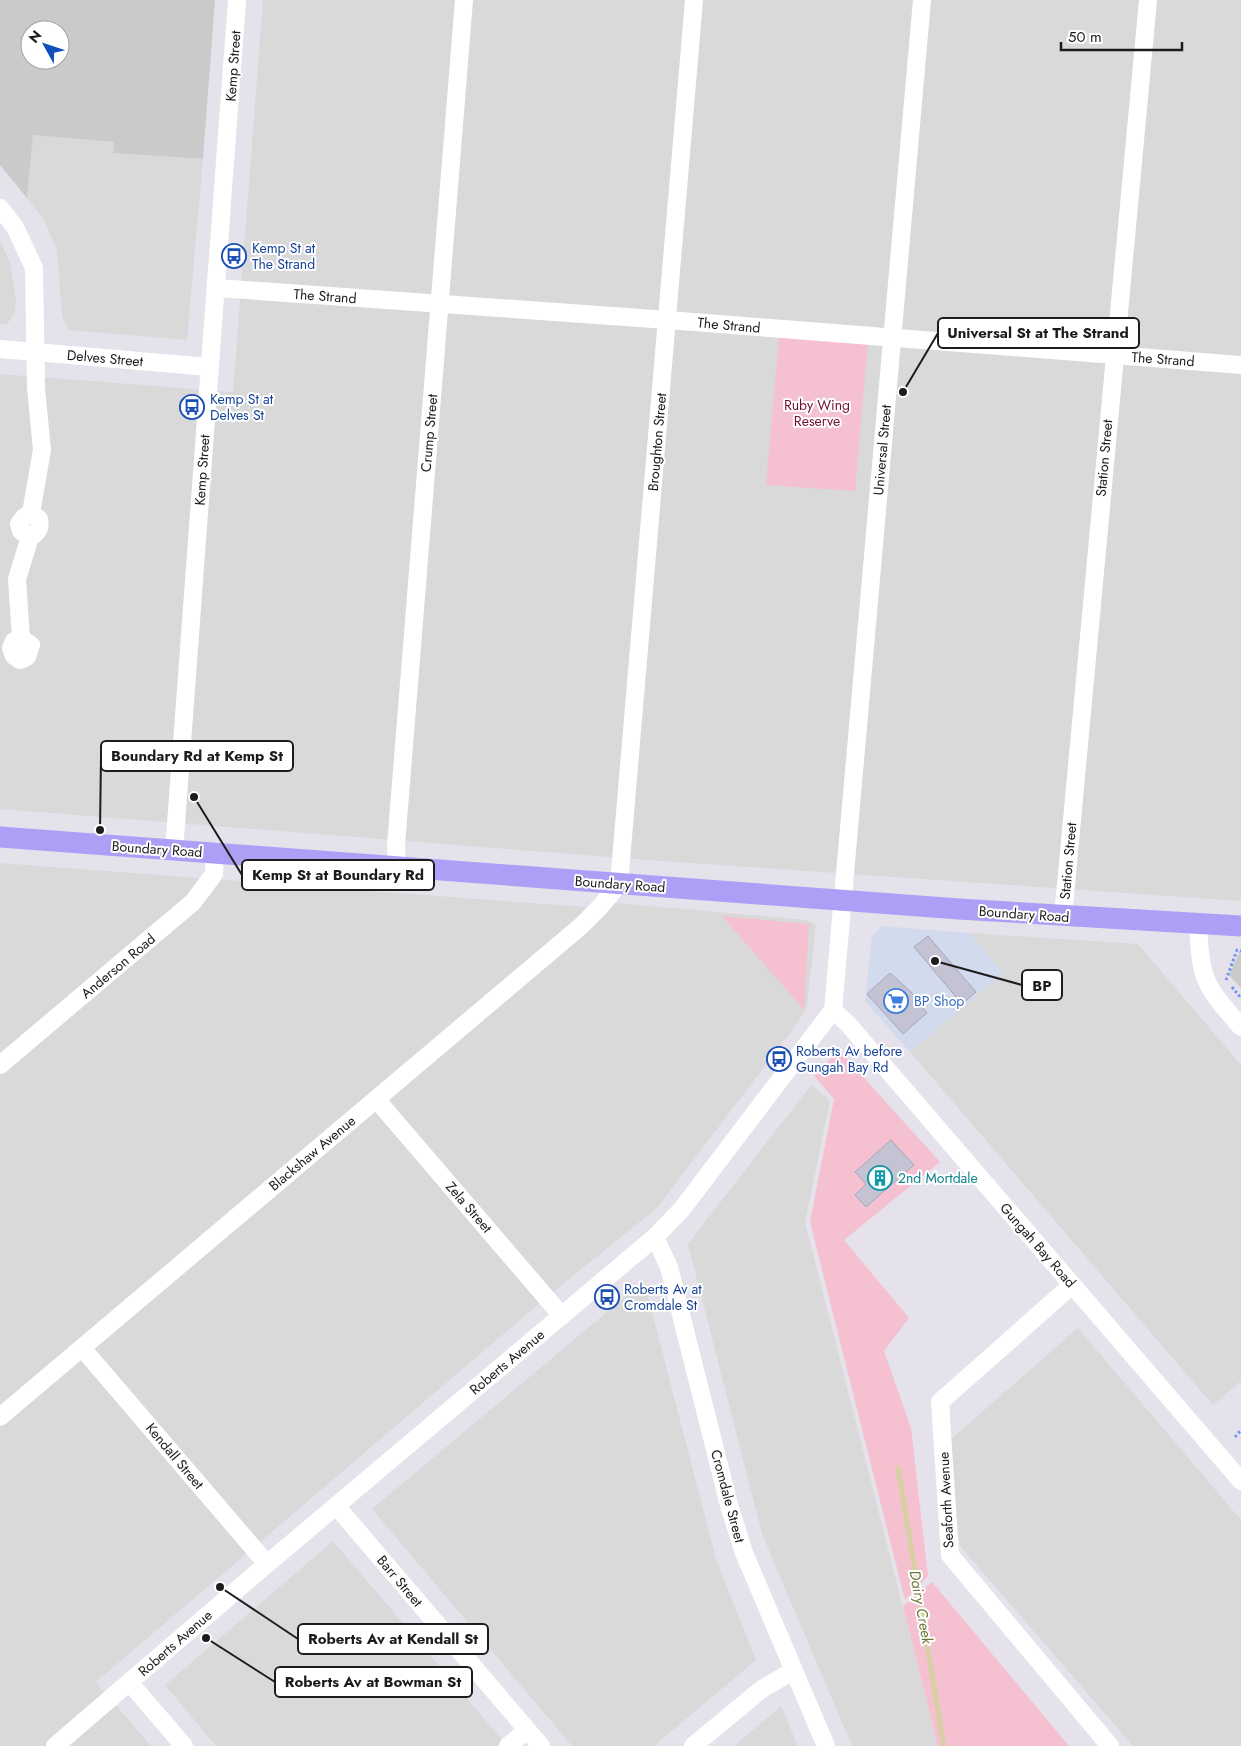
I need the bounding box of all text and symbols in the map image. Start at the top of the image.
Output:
north arrow [20,20,70,70]
scale bar [1061,20,1182,52]
text: N [24,26,46,47]
text: 50 m [1068,26,1102,48]
street label: Kemp Street [221,29,246,102]
place label: Kemp St at The Strand [252,238,316,274]
bus stop icon: Kemp St at The Strand [221,243,247,269]
street label: The Strand [293,284,357,308]
street label: The Strand [697,312,761,338]
callout: Universal St at The Strand [938,318,1139,348]
text: Universal St at The Strand [947,322,1129,344]
street label: Delves Street [66,345,145,371]
street label: The Strand [1131,347,1195,371]
place label: Kemp St at Delves St [210,389,274,425]
street label: Broughton Street [643,391,671,492]
street label: Crump Street [416,393,442,473]
bus stop icon: Kemp St at Delves St [179,394,205,420]
park label: Ruby Wing Reserve [784,395,850,431]
street label: Universal Street [868,403,896,496]
street label: Station Street [1091,418,1117,497]
street label: Kemp Street [190,433,215,506]
callout: Boundary Rd at Kemp St [101,741,293,771]
text: Boundary Rd at Kemp St [111,745,283,767]
street label: Station Street [1055,821,1081,900]
street label: Boundary Road [111,836,203,862]
callout: Kemp St at Boundary Rd [242,860,434,890]
text: Kemp St at Boundary Rd [252,864,424,886]
street label: Boundary Road [574,871,666,897]
street label: Boundary Road [978,901,1070,927]
street label: Anderson Road [76,929,160,1003]
callout: BP [1022,970,1062,1000]
text: BP [1032,975,1052,997]
supermarket icon: BP Shop [883,988,909,1014]
place label: BP Shop [914,991,964,1011]
place label: Roberts Av before Gungah Bay Rd [796,1041,902,1077]
bus stop icon: Roberts Av before Gungah Bay Rd [766,1046,792,1072]
street label: Blackshaw Avenue [264,1111,360,1195]
building icon: 2nd Mortdale [867,1165,893,1191]
place label: 2nd Mortdale [898,1168,978,1188]
street label: Zela Street [441,1177,497,1237]
street label: Gungah Bay Road [995,1198,1081,1292]
place label: Roberts Av at Cromdale St [624,1279,702,1315]
bus stop icon: Roberts Av at Cromdale St [594,1284,620,1310]
street label: Roberts Avenue [465,1325,549,1399]
street label: Kendall Street [141,1419,209,1494]
street label: Cromdale Street [706,1447,750,1545]
street label: Seaforth Avenue [933,1451,959,1549]
street label: Barr Street [372,1551,428,1612]
water label: Dairy Creek [904,1568,938,1646]
street label: Roberts Avenue [134,1605,216,1681]
callout: Roberts Av at Kendall St [298,1624,488,1654]
text: Roberts Av at Kendall St [308,1628,478,1650]
callout: Roberts Av at Bowman St [275,1667,472,1697]
text: Roberts Av at Bowman St [285,1671,461,1693]

